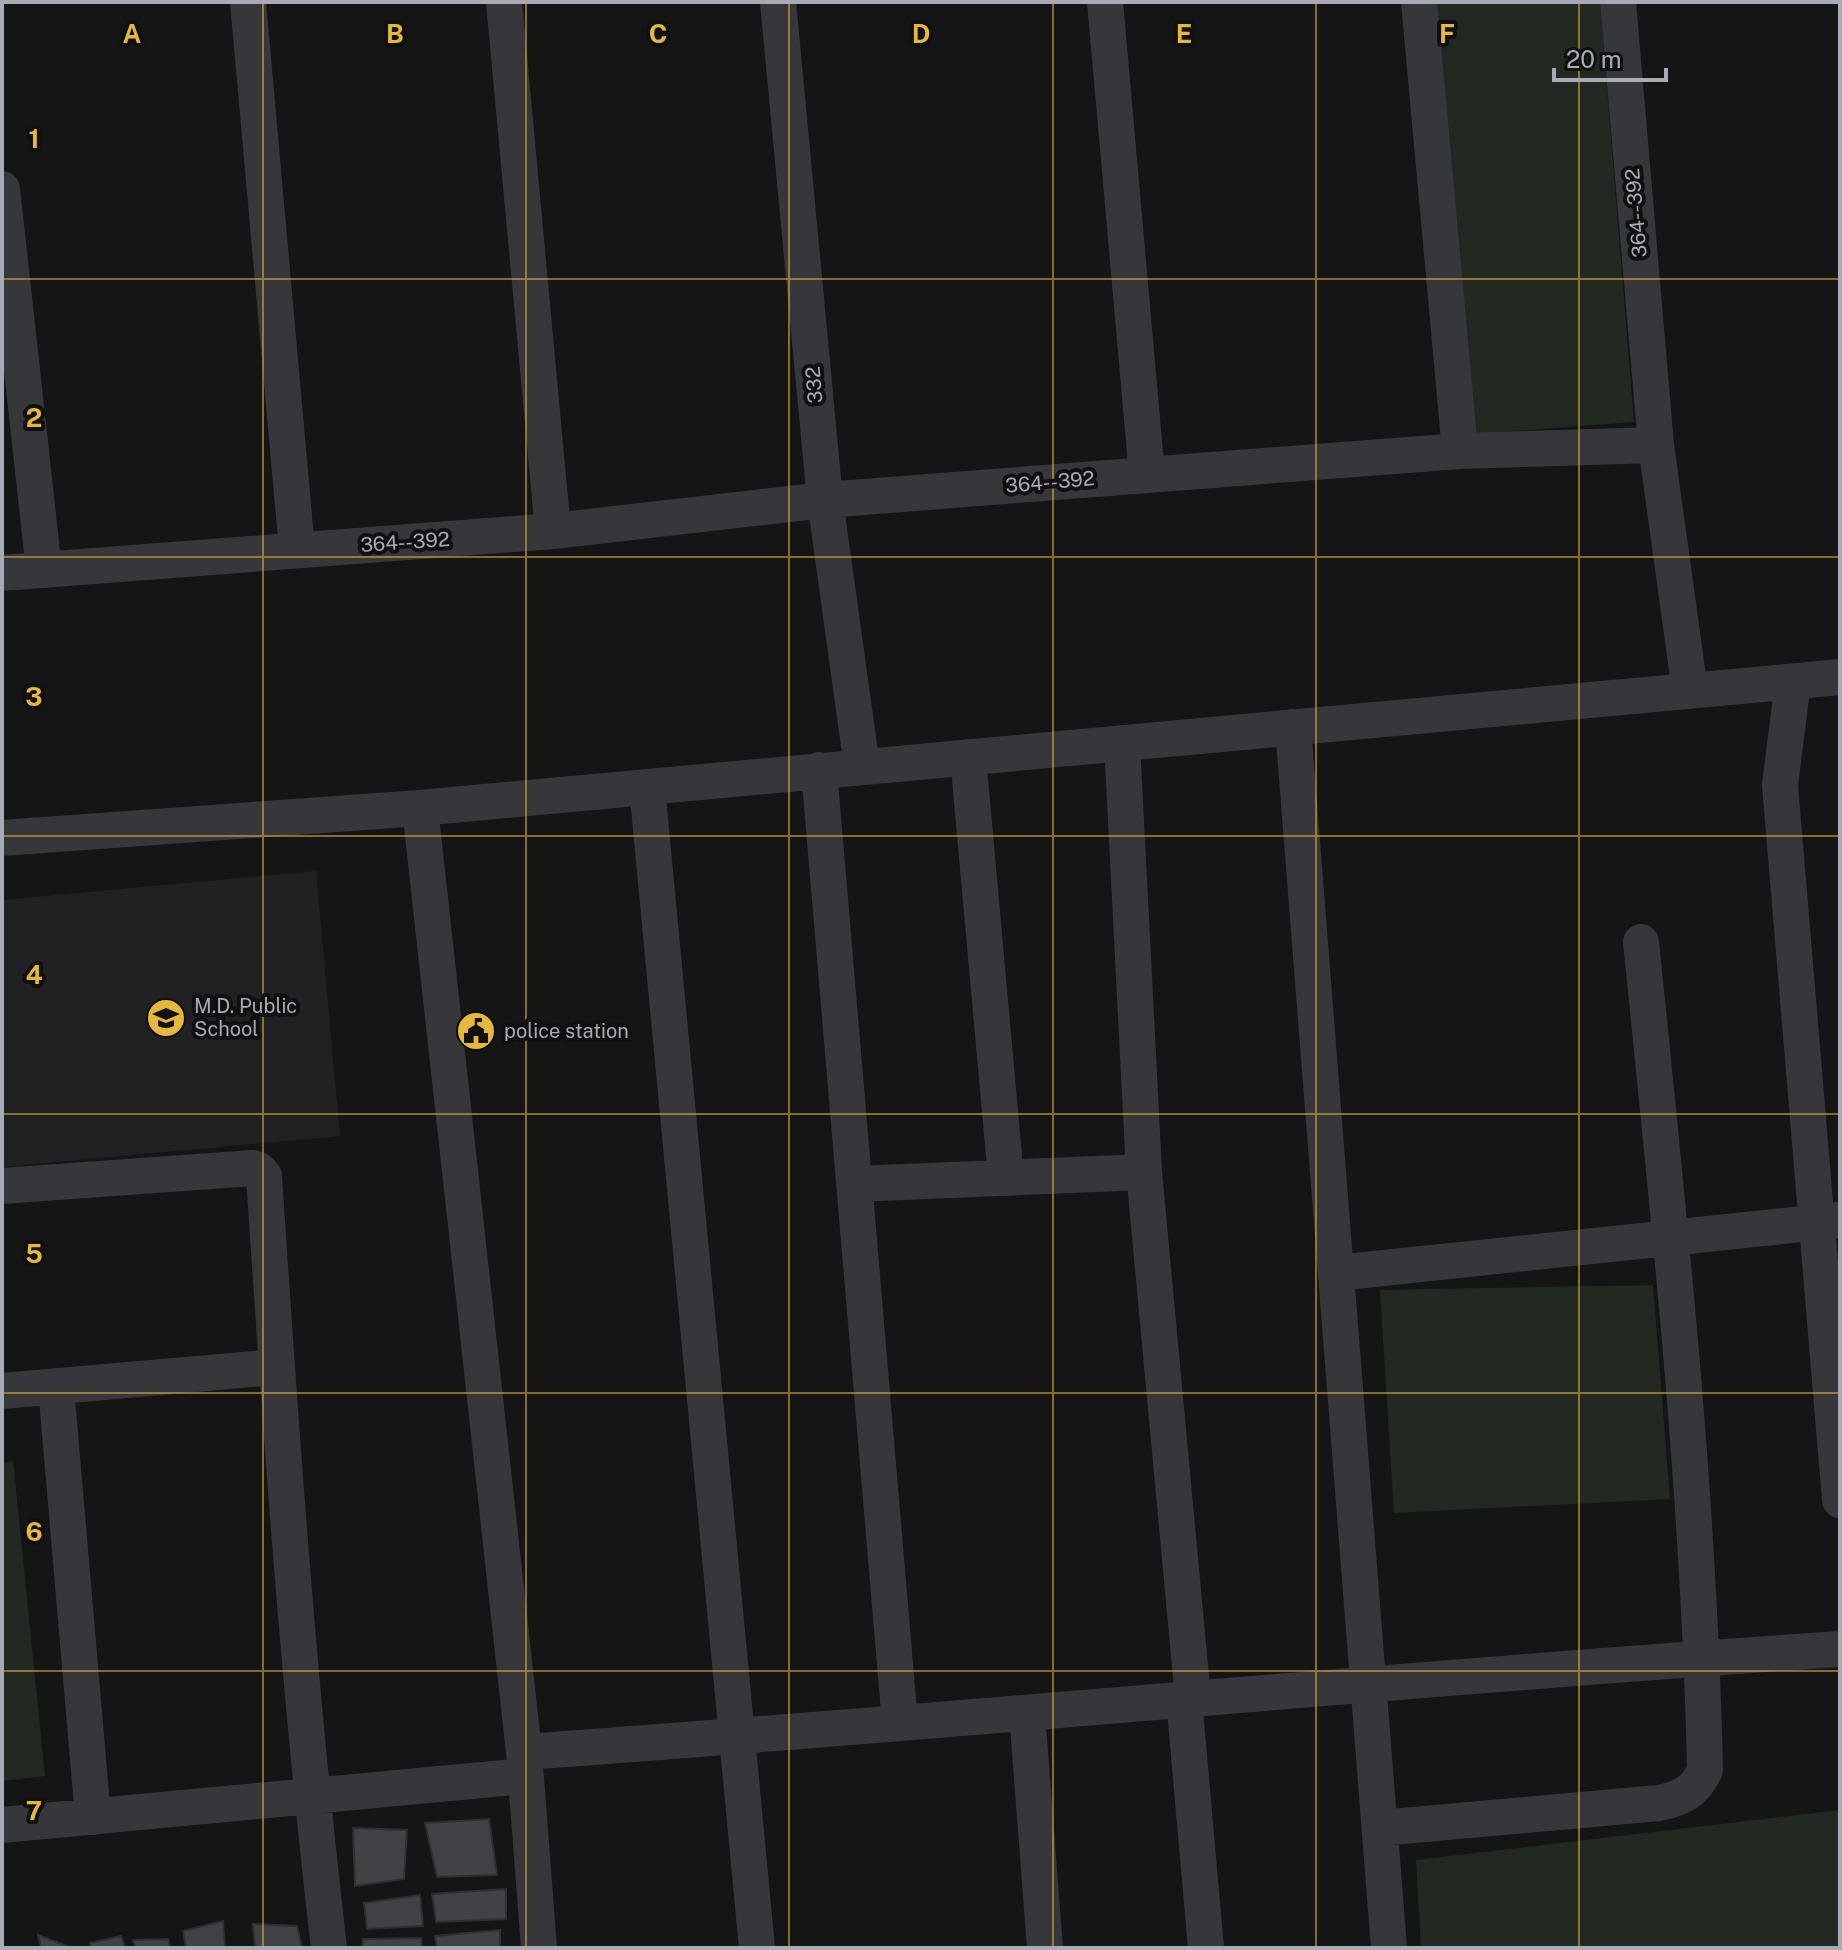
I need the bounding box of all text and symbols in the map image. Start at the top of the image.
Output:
text: A [123,18,142,49]
text: B [386,18,404,49]
text: C [649,18,667,49]
text: D [912,18,930,49]
text: E [1176,18,1192,49]
text: F [1439,18,1455,49]
scale bar [1554,32,1666,82]
text: 20 m [1566,45,1622,73]
text: 1 [28,123,40,154]
street label: 364--392 [1620,167,1652,259]
street label: 332 [800,366,828,404]
text: 2 [26,402,42,433]
street label: 364--392 [1004,466,1096,498]
street label: 364--392 [360,527,450,557]
text: 3 [25,681,43,712]
text: 4 [25,959,43,990]
place label: M.D. Public School [194,994,297,1041]
school or university icon: M.D. Public School [145,997,187,1039]
public building icon: police station [455,1010,497,1052]
place label: police station [504,1019,629,1043]
text: 5 [25,1238,43,1269]
text: 6 [25,1516,43,1547]
text: 7 [26,1795,42,1826]

